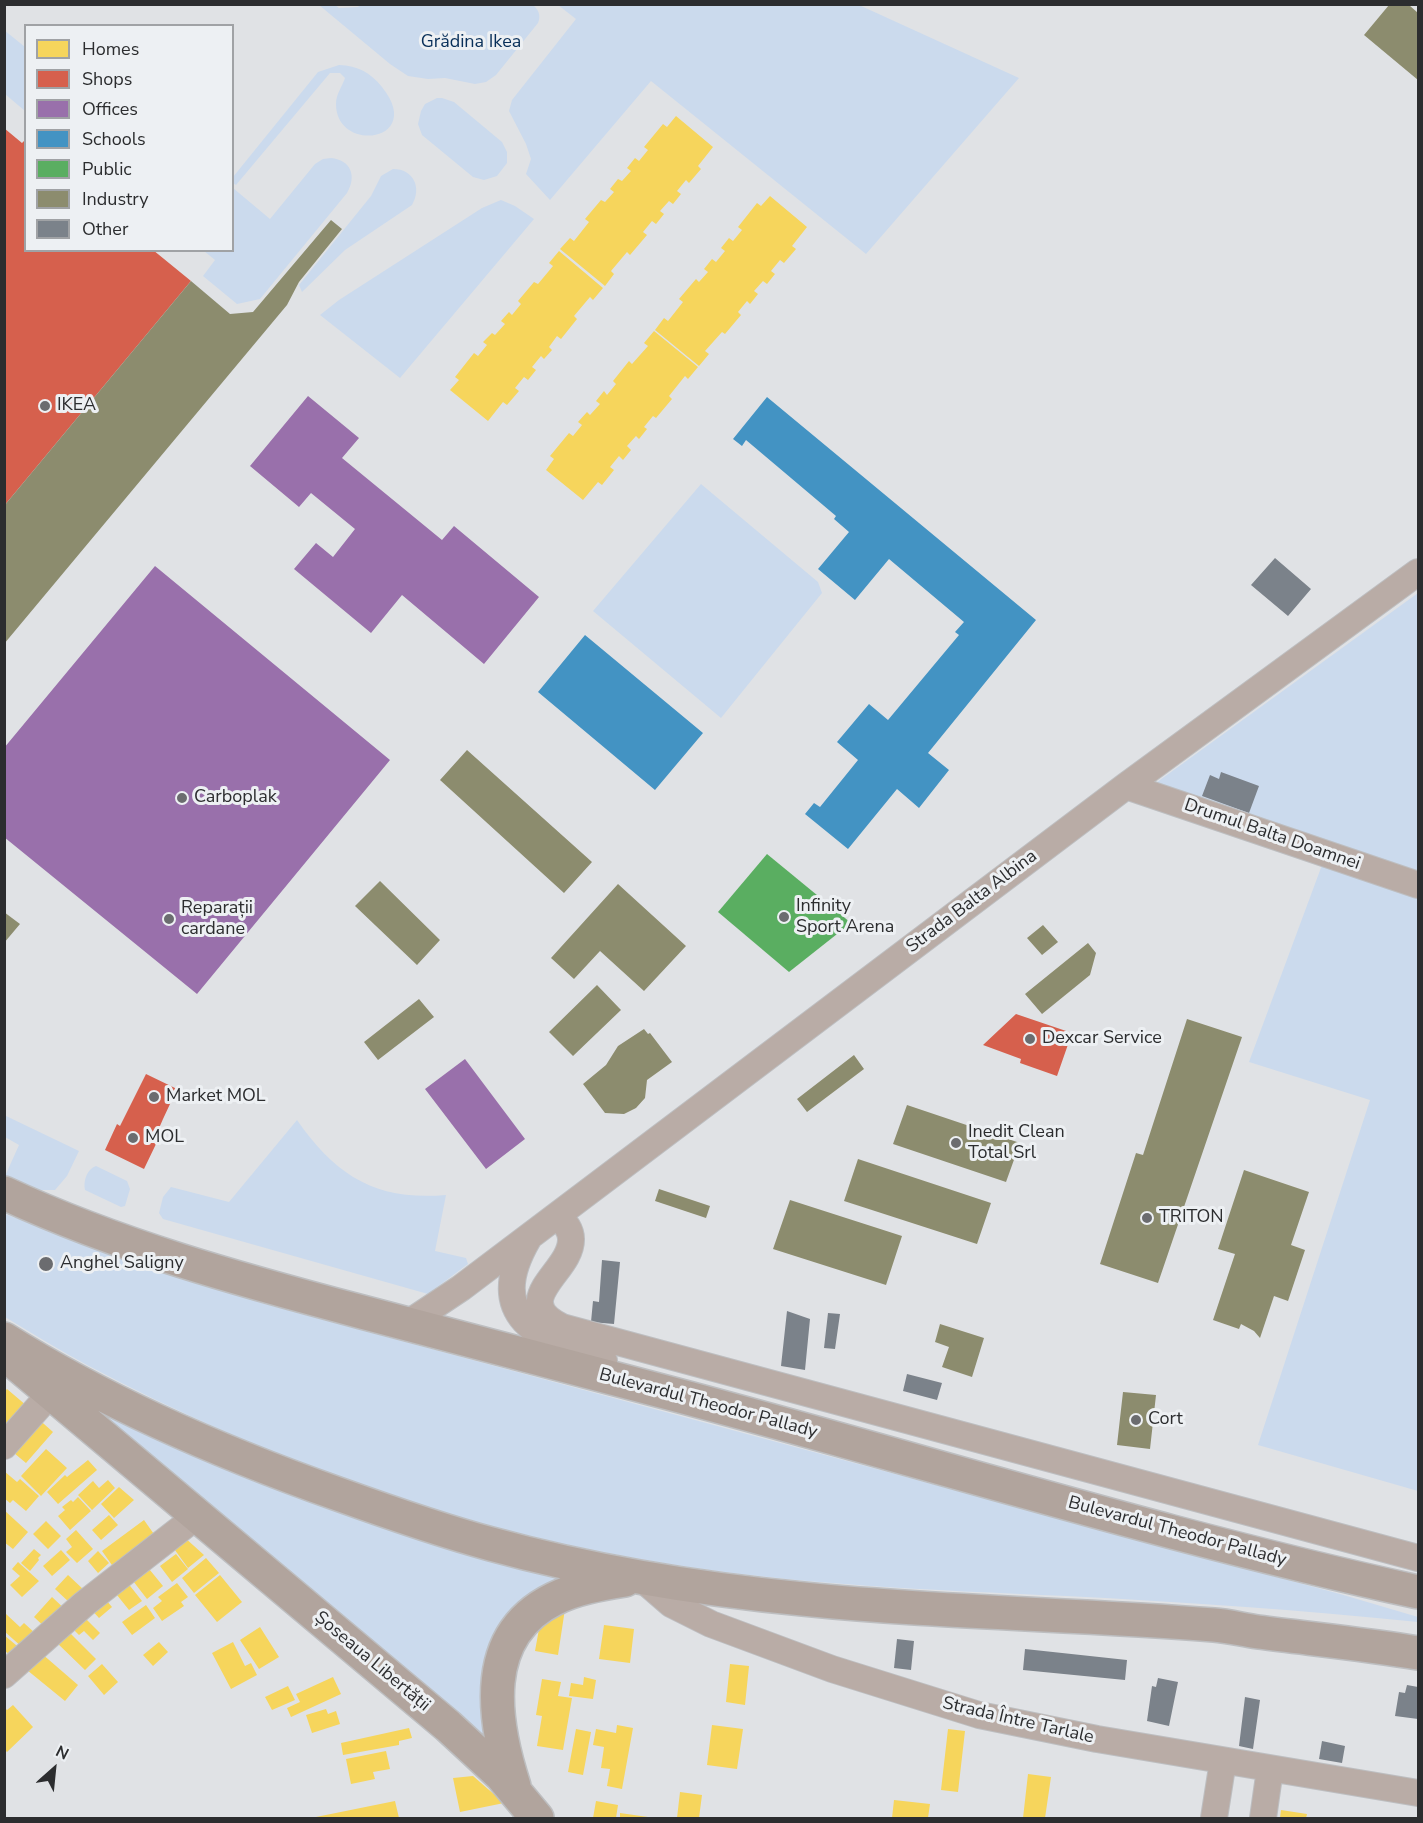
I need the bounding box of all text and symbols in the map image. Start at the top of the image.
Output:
legend [24,24,234,252]
park label: Grădina Ikea [421,32,521,54]
text: Homes [82,37,139,61]
text: Shops [82,67,132,91]
text: Offices [82,97,138,121]
text: Schools [82,127,146,151]
text: Public [82,157,132,181]
text: Industry [82,187,149,211]
text: Other [82,217,128,241]
place label: IKEA [57,395,96,417]
marker: IKEA [38,399,52,413]
place label: Carboplak [194,787,277,809]
marker: Carboplak [175,791,189,805]
street label: Drumul Balta Doamnei [1181,795,1363,875]
street label: Strada Balta Albina [902,846,1042,958]
place label: Infinity Sport Arena [796,896,894,938]
place label: Reparații cardane [181,898,253,940]
marker: Infinity Sport Arena [777,910,791,924]
marker: Reparații cardane [162,912,176,926]
place label: Dexcar Service [1042,1028,1162,1050]
marker: Dexcar Service [1023,1032,1037,1046]
place label: Market MOL [166,1086,266,1108]
marker: Market MOL [147,1090,161,1104]
place label: Inedit Clean Total Srl [968,1122,1065,1164]
place label: MOL [145,1127,184,1149]
marker: MOL [126,1131,140,1145]
marker: Inedit Clean Total Srl [949,1136,963,1150]
place label: TRITON [1159,1207,1224,1229]
marker: TRITON [1140,1211,1154,1225]
place label: Anghel Saligny [60,1253,184,1275]
marker: Anghel Saligny [37,1255,55,1273]
street label: Bulevardul Theodor Pallady [596,1364,820,1444]
place label: Cort [1148,1409,1183,1431]
marker: Cort [1129,1413,1143,1427]
street label: Bulevardul Theodor Pallady [1065,1492,1289,1572]
street label: Șoseaua Libertății [310,1607,434,1717]
street label: Strada Între Tarlale [940,1693,1096,1749]
north arrow [24,1739,84,1799]
text: N [52,1740,72,1765]

